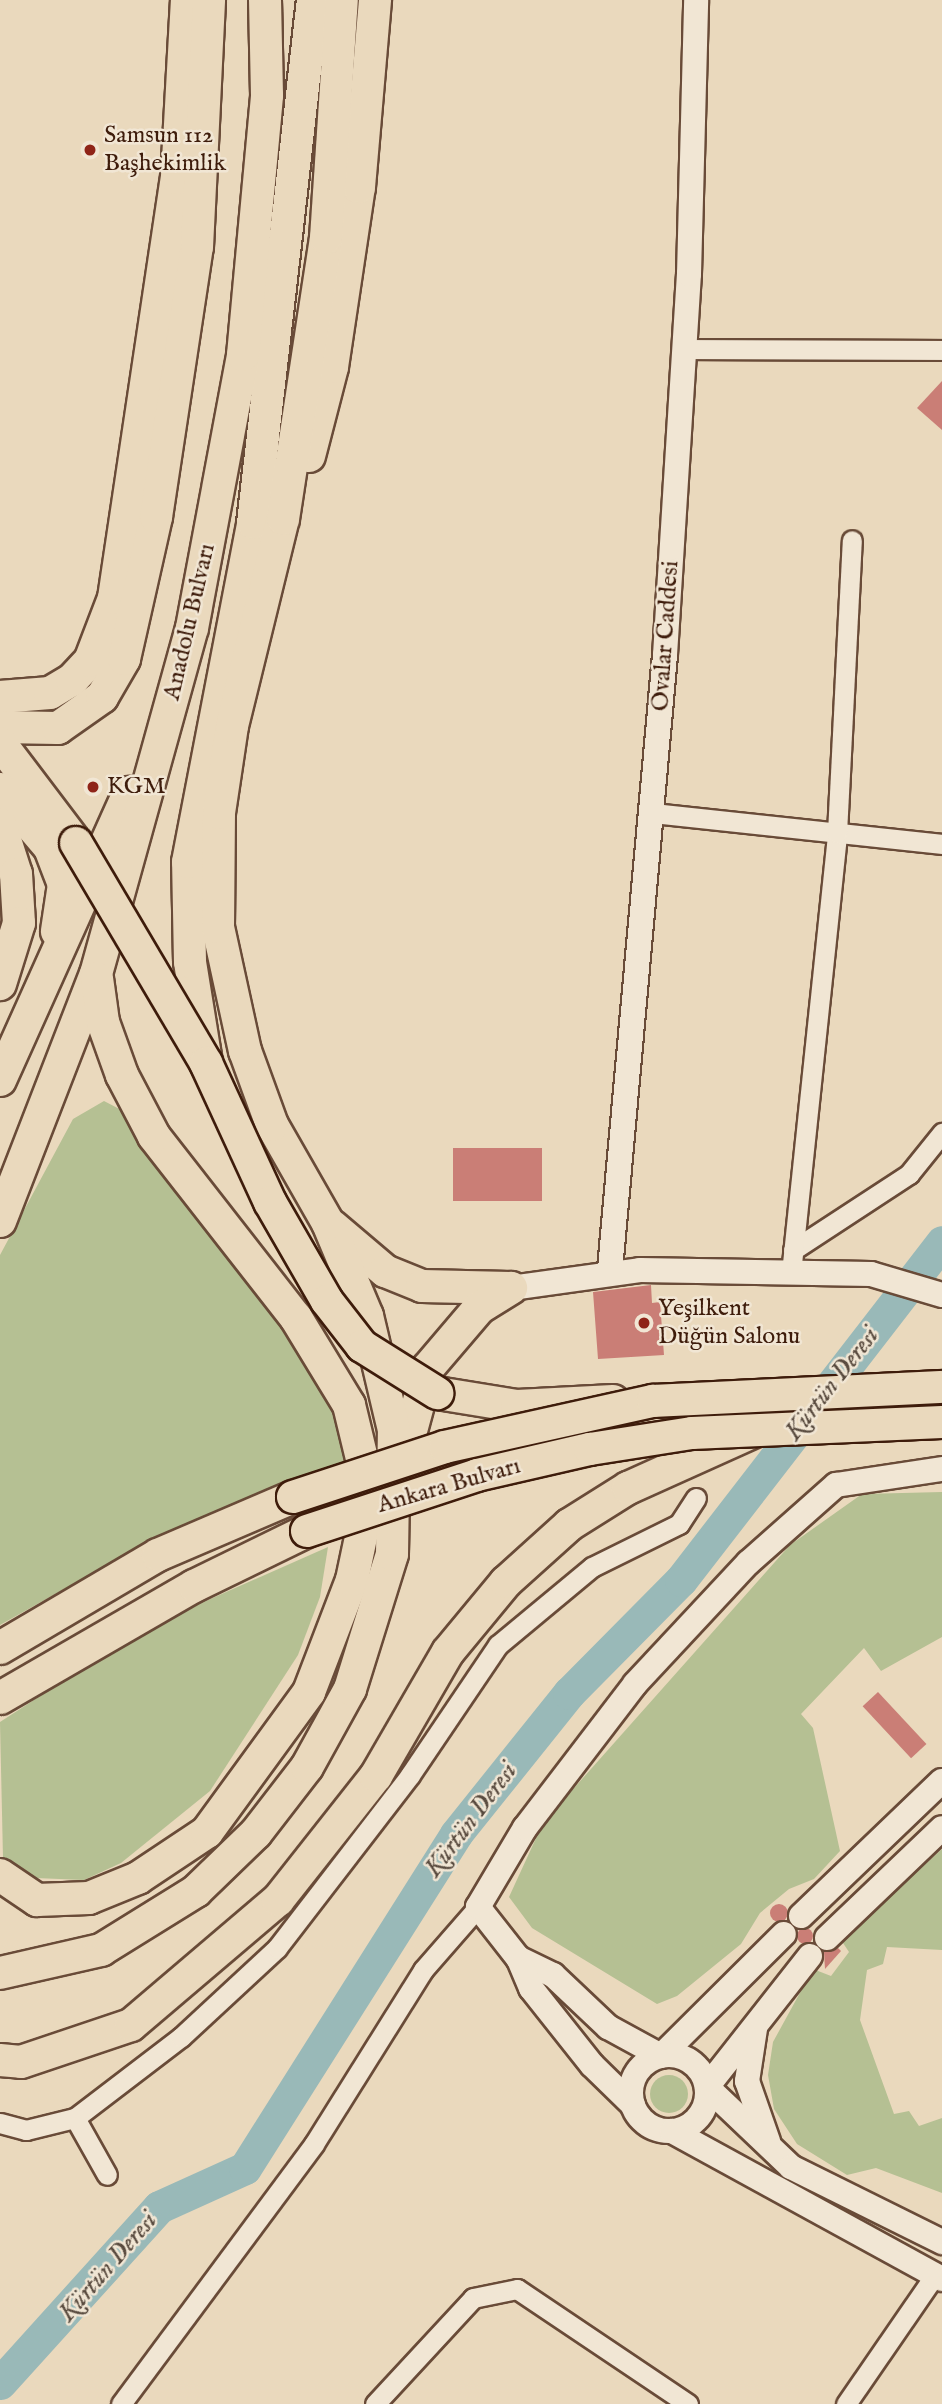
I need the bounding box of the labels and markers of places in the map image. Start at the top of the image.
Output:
place label: Samsun 112 Başhekimlik [104,122,226,178]
marker: Samsun 112 Başhekimlik [82,142,98,158]
place label: KGM [107,773,165,801]
marker: KGM [85,779,101,795]
place label: Yeşilkent Düğün Salonu [658,1295,800,1351]
marker: Yeşilkent Düğün Salonu [636,1315,652,1331]

